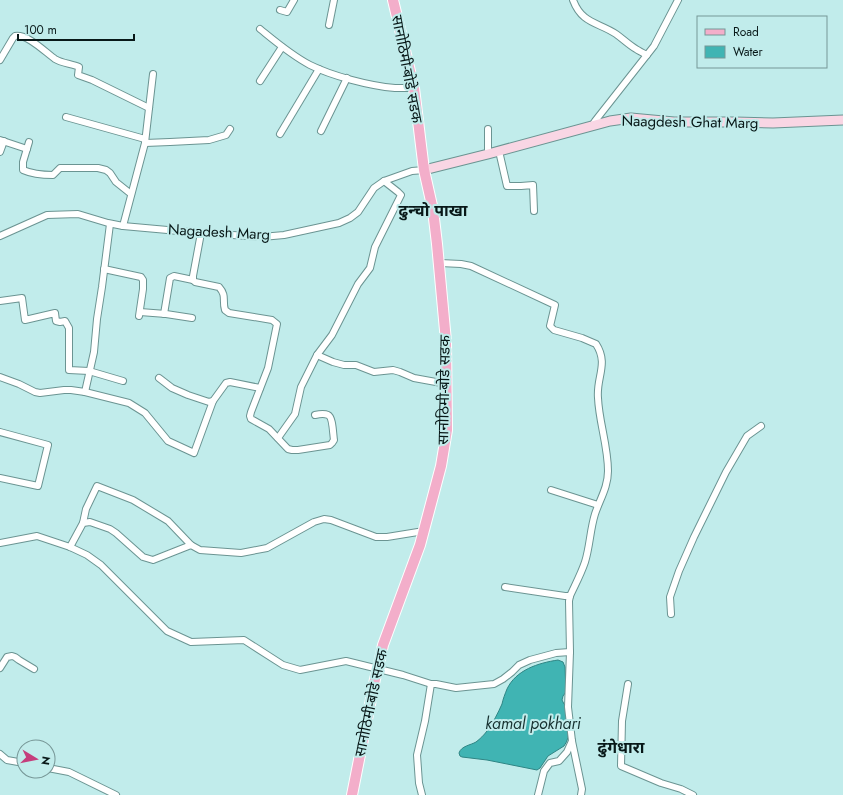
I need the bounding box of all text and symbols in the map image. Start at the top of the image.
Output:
street label: सानोठिमी-बोडे सडक [386,13,428,125]
scale bar [18,16,134,42]
legend [697,16,827,68]
text: 100 m [24,21,57,39]
text: Road [733,23,759,41]
text: Water [733,43,764,61]
street label: Naagdesh Ghat Marg [621,110,759,134]
district label: ढुन्चो पाखा [399,199,468,222]
street label: Nagadesh Marg [167,218,271,246]
street label: सानोठिमी-बोडे सडक [432,335,456,445]
street label: सानोठिमी-बोडे सडक [349,647,393,759]
water label: kamal pokhari [485,712,582,735]
district label: ढुंगेधारा [597,736,645,759]
north arrow [16,739,56,779]
text: N [37,755,54,766]

